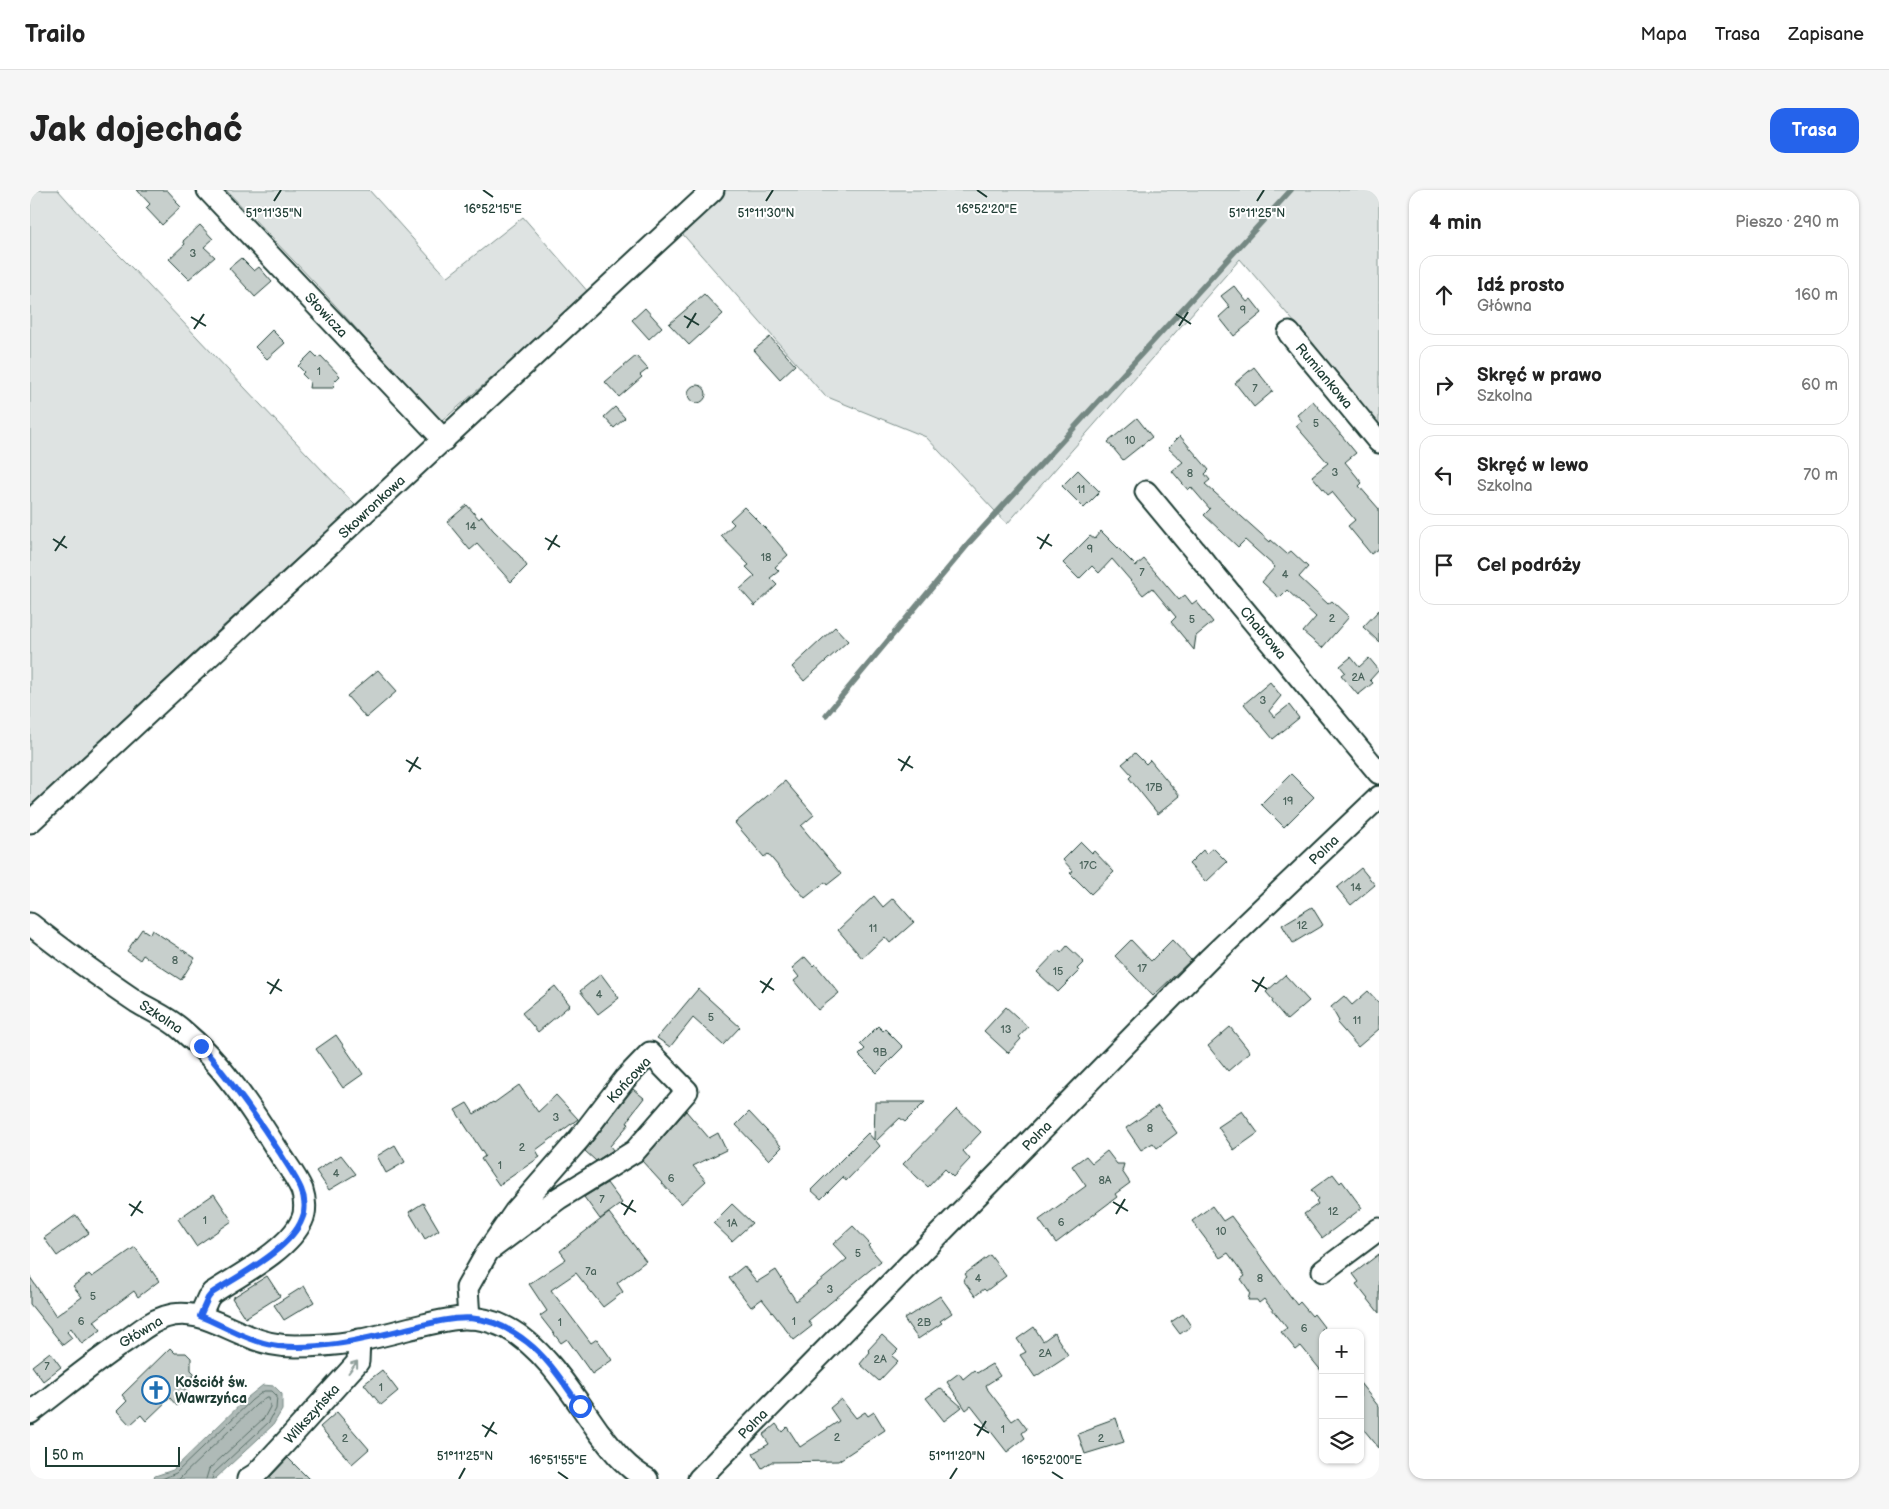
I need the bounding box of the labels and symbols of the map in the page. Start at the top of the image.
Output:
text: 16°52'15"E [464,202,522,217]
text: 16°52'20"E [957,202,1017,217]
text: 51°11'35"N [246,206,302,221]
text: 51°11'30"N [738,206,794,221]
text: 51°11'25"N [1229,206,1285,221]
house number: 3 [190,247,197,260]
street label: Słowicza [301,289,351,341]
house number: 9 [1240,304,1246,317]
street label: Rumiankowa [1292,340,1356,412]
house number: 1 [317,365,321,378]
house number: 7 [1252,382,1258,395]
house number: 5 [1313,417,1319,430]
house number: 10 [1125,434,1136,447]
house number: 3 [1332,466,1339,479]
house number: 8 [1187,467,1193,480]
street label: Skowronkowa [335,472,409,542]
house number: 11 [1077,483,1085,496]
house number: 14 [466,520,477,533]
house number: 9 [1087,543,1093,556]
house number: 18 [761,551,771,564]
house number: 7 [1139,566,1145,579]
house number: 4 [1282,568,1289,581]
street label: Chabrowa [1236,603,1290,663]
house number: 2 [1329,612,1336,625]
house number: 5 [1189,613,1195,626]
house number: 2A [1351,671,1365,684]
house number: 3 [1260,694,1267,707]
house number: 17B [1145,781,1163,794]
house number: 19 [1283,795,1293,808]
street label: Polna [1305,832,1343,868]
house number: 17C [1079,859,1097,872]
house number: 14 [1351,881,1362,894]
house number: 12 [1297,919,1308,932]
house number: 11 [869,922,877,935]
house number: 8 [172,954,178,967]
house number: 17 [1137,962,1147,975]
house number: 15 [1053,965,1063,978]
house number: 4 [596,988,603,1001]
street label: Szkolna [136,997,186,1037]
house number: 5 [708,1011,714,1024]
house number: 11 [1353,1014,1361,1027]
house number: 13 [1000,1023,1012,1036]
route end [190,1035,213,1058]
house number: 9B [873,1046,887,1059]
street label: Końcowa [603,1053,655,1107]
house number: 3 [553,1111,560,1124]
street label: Polna [1019,1117,1055,1155]
house number: 8 [1147,1122,1153,1135]
house number: 2 [519,1141,526,1154]
house number: 1 [498,1159,502,1172]
house number: 4 [333,1167,340,1180]
house number: 6 [668,1172,675,1185]
house number: 8A [1098,1174,1112,1187]
house number: 7 [599,1193,605,1206]
house number: 12 [1328,1205,1339,1218]
house number: 1 [203,1214,207,1227]
house number: 6 [1058,1216,1065,1229]
house number: 1A [727,1217,738,1230]
house number: 10 [1216,1225,1227,1238]
house number: 5 [855,1247,861,1260]
house number: 7a [585,1265,597,1278]
house number: 4 [975,1272,982,1285]
house number: 8 [1257,1272,1263,1285]
house number: 3 [827,1283,834,1296]
house number: 5 [90,1290,96,1303]
street label: Główna [116,1312,166,1352]
house number: 6 [78,1315,85,1328]
house number: 1 [792,1315,796,1328]
house number: 1 [558,1316,562,1329]
house number: 2B [917,1316,931,1329]
house number: 6 [1301,1322,1308,1335]
house number: 2A [1038,1347,1052,1360]
house number: 2A [873,1353,887,1366]
house number: 7 [44,1360,50,1373]
one-way arrow [348,1360,358,1374]
place label: Kościół św. Wawrzyńca [175,1374,247,1407]
church icon: Kościół św. Wawrzyńca [141,1375,171,1405]
street label: Wilkszyńska [281,1381,343,1447]
house number: 1 [379,1381,383,1394]
route start [569,1395,592,1418]
street label: Polna [735,1405,771,1443]
house number: 1 [1001,1423,1005,1436]
house number: 2 [834,1431,841,1444]
house number: 2 [342,1432,349,1445]
house number: 2 [1098,1432,1105,1445]
scale bar [45,1444,180,1467]
text: 51°11'25"N [437,1449,493,1464]
text: 51°11'20"N [929,1449,985,1464]
text: 16°51'55"E [529,1453,587,1468]
text: 16°52'00"E [1022,1453,1082,1468]

